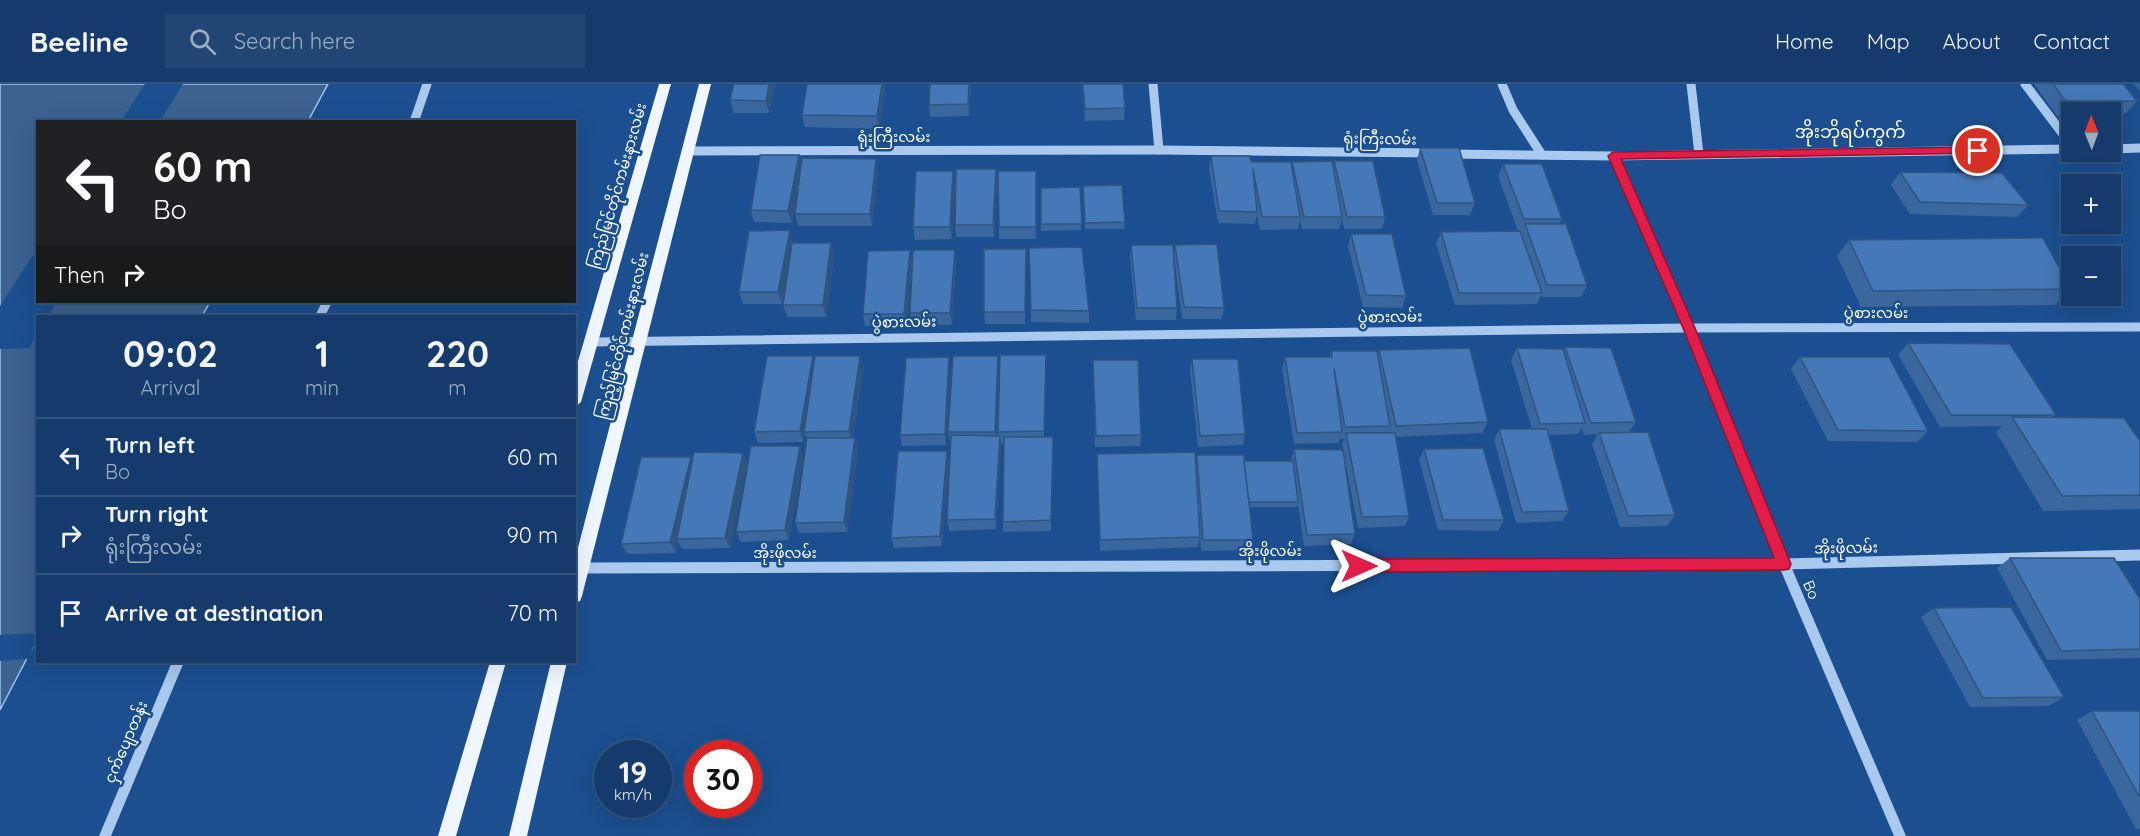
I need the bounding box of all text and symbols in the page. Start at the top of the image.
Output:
search box [165,14,585,68]
text: Beeline [30,24,129,59]
icon: search [186,25,219,58]
text: Search here [234,27,355,55]
text: Home [1775,28,1834,54]
text: Map [1867,28,1910,54]
text: About [1943,28,2001,54]
text: Contact [2034,28,2110,54]
street label: ကြည်မြင်တိုင်ကမ်းနားလမ်း [585,101,653,272]
north arrow [2061,102,2121,162]
map controls [2061,102,2121,306]
district label: အိုးဘိုရပ်ကွက် [1795,118,1905,147]
pin [1952,125,2003,176]
street label: ရုံးကြီးလမ်း [857,127,931,149]
street label: ရုံးကြီးလမ်း [1343,128,1417,152]
icon: arrive [1961,134,1994,167]
text: 60 m [153,140,253,193]
icon: left [54,144,132,222]
button: + [2061,174,2121,234]
text: Bo [153,192,187,226]
button: − [2061,246,2121,306]
street label: ကြည့်မြင်တိုင်ကမ်းနားလမ်း [593,250,655,422]
icon: right [117,258,150,291]
text: Then [54,261,105,289]
street label: ပွဲစားလမ်း [1844,303,1908,324]
street label: ပွဲစားလမ်း [1358,306,1422,329]
street label: ပွဲစားလမ်း [872,311,936,334]
text: 09:02 [123,331,218,376]
text: 1 [315,331,329,376]
text: 220 [426,331,489,376]
text: Arrival [140,375,200,400]
text: min [305,375,339,400]
text: m [448,375,467,400]
text: Turn left [105,431,195,459]
icon: left [54,441,87,474]
text: 60 m [507,443,558,471]
text: Bo [105,459,130,484]
text: Turn right [105,500,209,528]
icon: right [54,519,87,552]
text: 90 m [507,521,558,549]
text: ရုံးကြီးလမ်း [105,534,202,559]
position arrow [1327,534,1391,598]
street label: အိုးဖိုလမ်း [1814,537,1878,561]
street label: အိုးဖိုလမ်း [1238,541,1302,563]
street label: အိုးဖိုလမ်း [753,543,817,565]
street label: Bo [1799,577,1824,602]
icon: arrive [54,597,87,630]
text: Arrive at destination [105,599,323,627]
text: 70 m [508,599,558,627]
street label: ငှက်ပျောတန်း [100,698,154,787]
speed limit sign: 30 [684,740,762,818]
text: 19 [619,753,647,791]
text: km/h [614,785,652,804]

